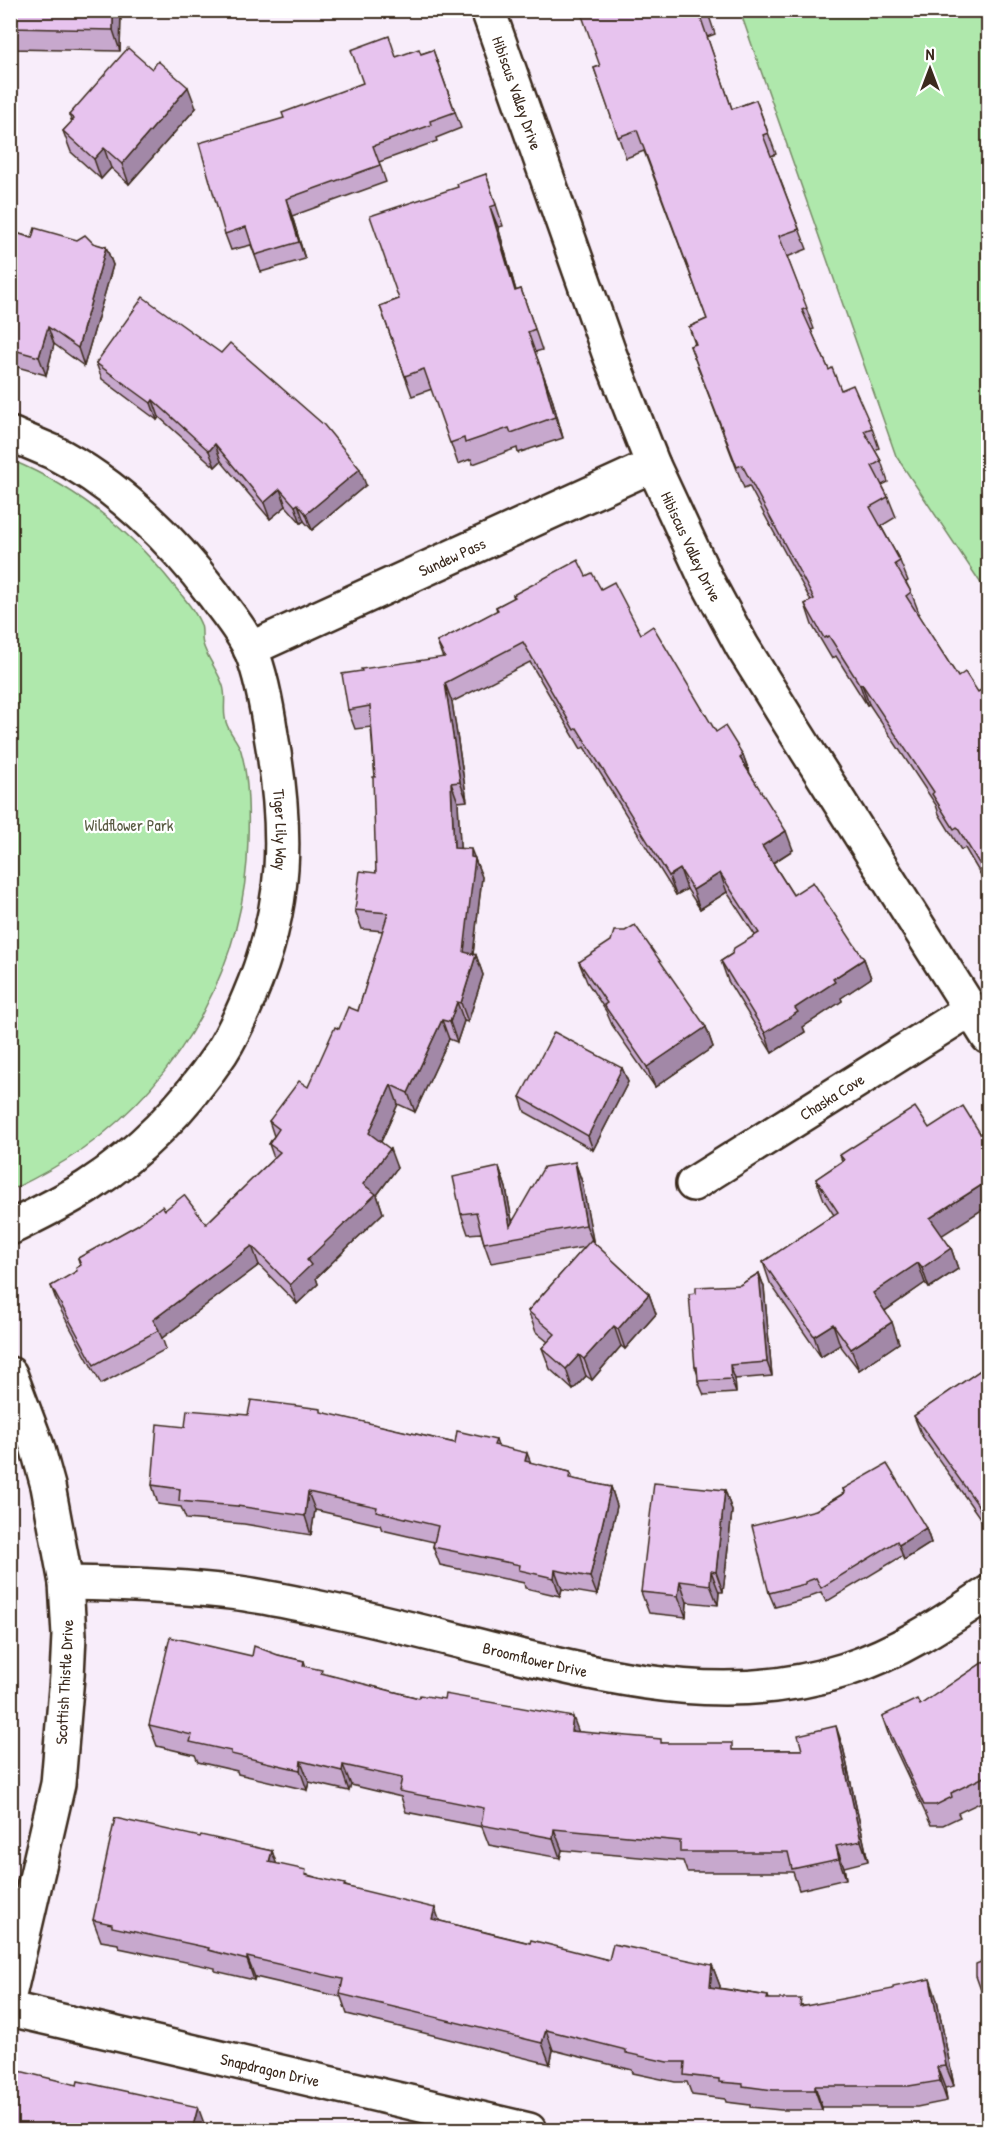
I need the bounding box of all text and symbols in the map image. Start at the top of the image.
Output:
street label: Hibiscus Valley Drive [487,33,548,153]
north arrow [900,39,960,99]
text: N [926,43,935,65]
street label: Hibiscus Valley Drive [656,488,727,606]
street label: Sundew Pass [415,532,489,582]
street label: Tiger Lily Way [268,788,293,871]
park label: Wildflower Park [85,814,174,836]
street label: Chaska Cove [795,1068,869,1125]
street label: Scottish Thistle Drive [50,1618,78,1745]
street label: Broomflower Drive [481,1636,590,1682]
street label: Snapdragon Drive [218,2047,322,2092]

